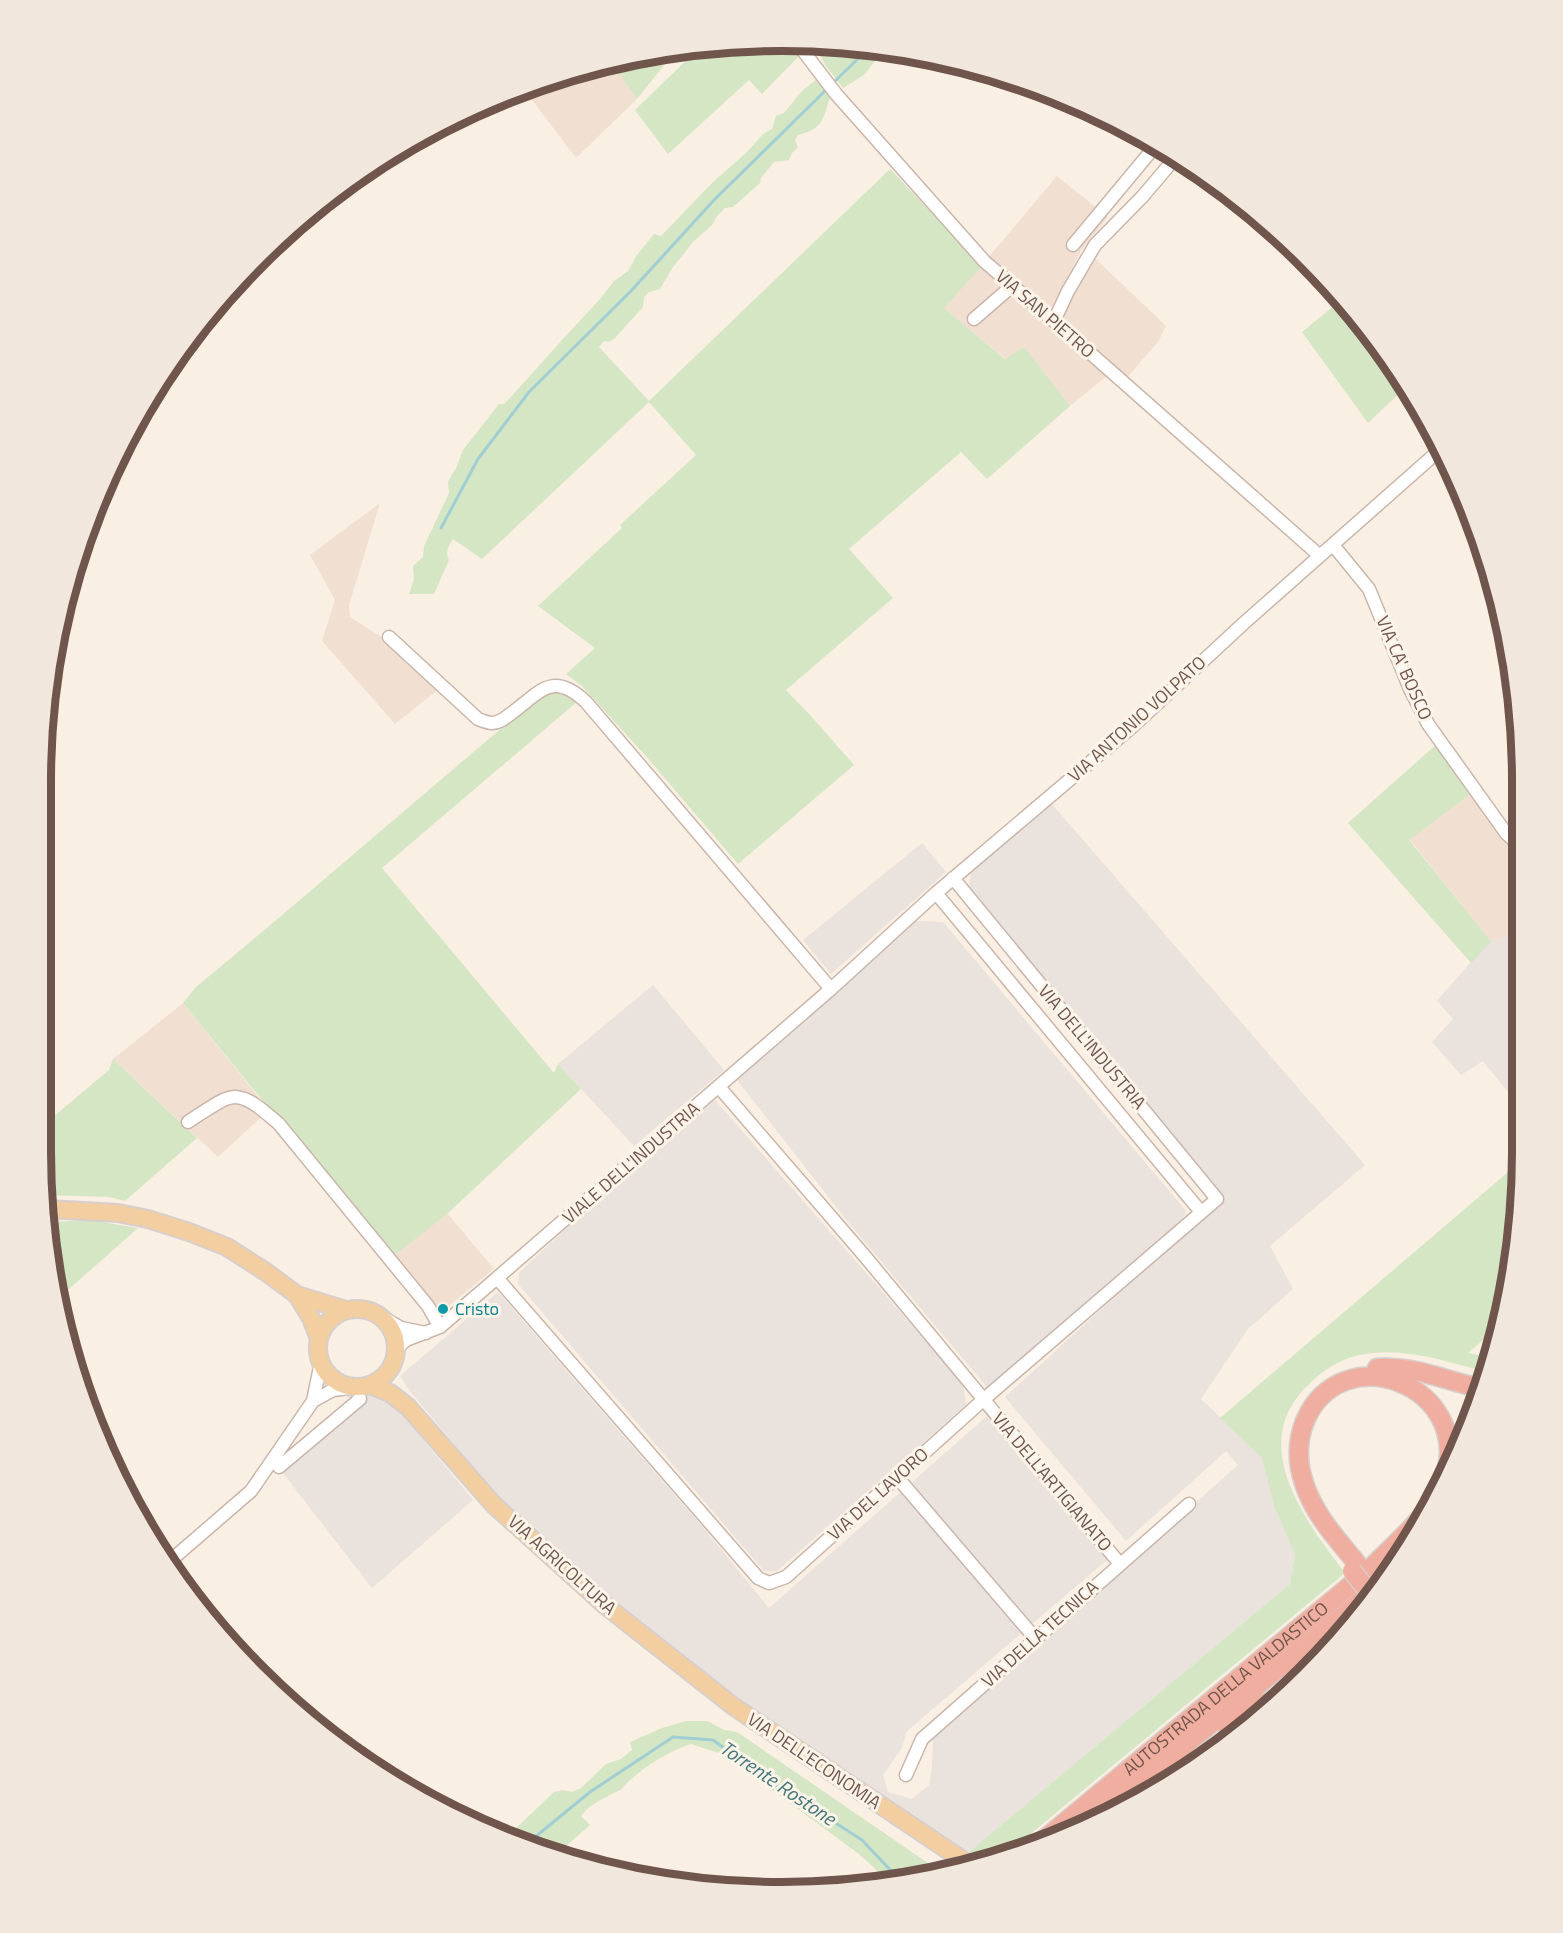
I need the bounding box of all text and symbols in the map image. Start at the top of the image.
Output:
street label: VIA SAN PIETRO [990,263,1101,364]
street label: VIA CA' BOSCO [1369,611,1439,724]
street label: VIA ANTONIO VOLPATO [1062,649,1212,788]
street label: VIA DELL'INDUSTRIA [1032,978,1153,1115]
street label: VIALE DELL'INDUSTRIA [556,1095,706,1230]
place label: Cristo [455,1295,499,1322]
marker: Cristo [436,1302,450,1316]
street label: VIA DELL'ARTIGIANATO [986,1406,1119,1557]
street label: VIA DEL LAVORO [821,1441,934,1546]
street label: VIA AGRICOLTURA [502,1508,623,1621]
street label: VIA DELLA TECNICA [975,1573,1104,1694]
street label: AUTOSTRADA DELLA VALDASTICO [1117,1595,1334,1782]
street label: VIA DELL'ECONOMIA [742,1706,887,1816]
water label: Torrente Rostone [714,1732,844,1834]

